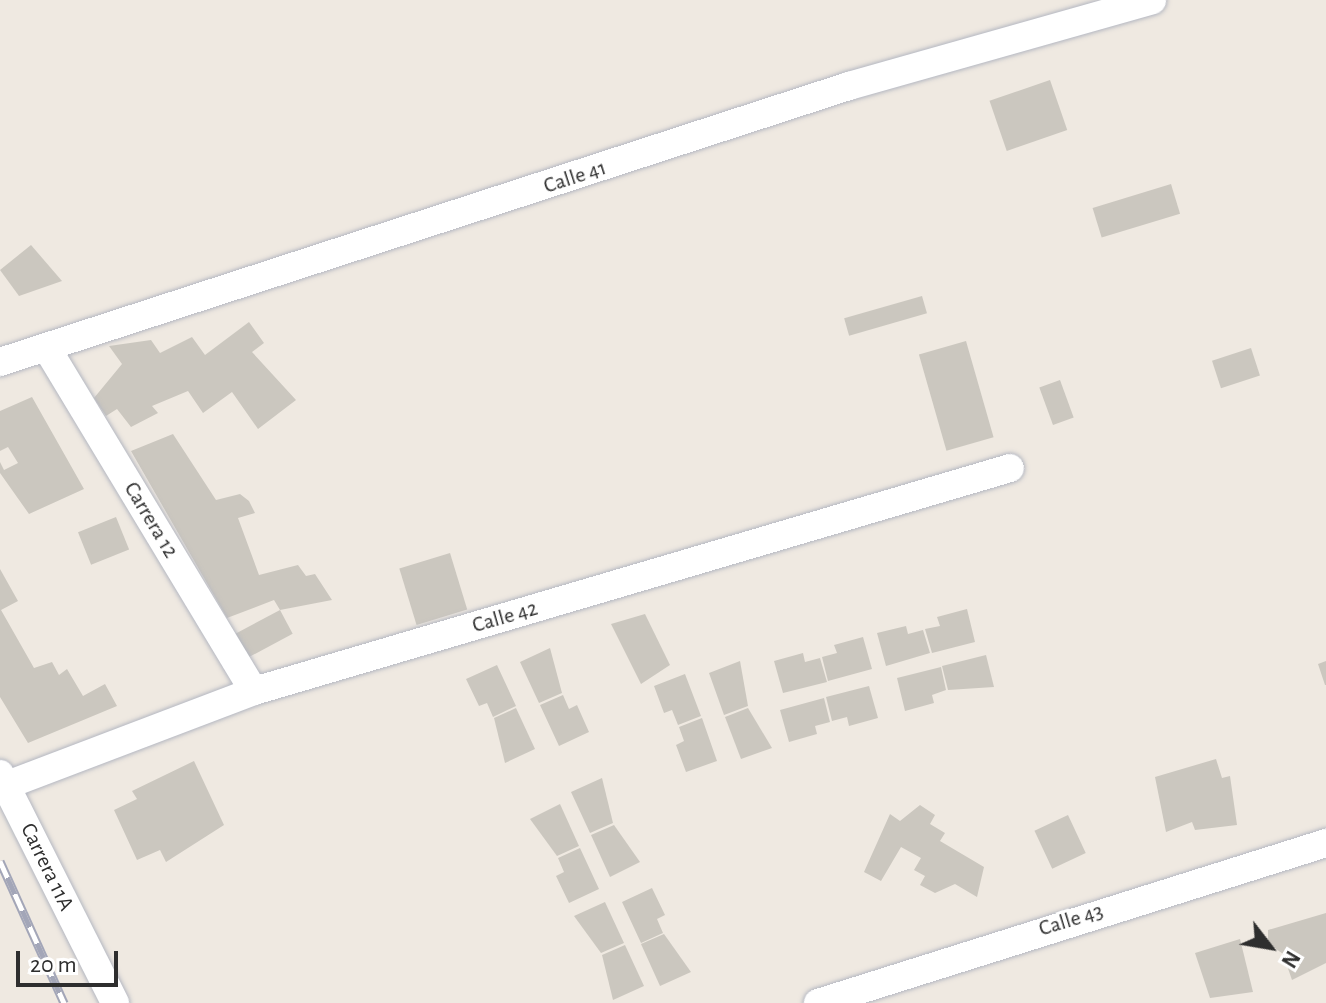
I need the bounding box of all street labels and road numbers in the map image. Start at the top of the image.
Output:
street label: Calle 41 [540,154,610,200]
street label: Carrera 12 [118,477,184,563]
street label: Calle 42 [469,595,541,639]
street label: Carrera 11A [14,819,80,915]
street label: Calle 43 [1036,898,1106,942]

